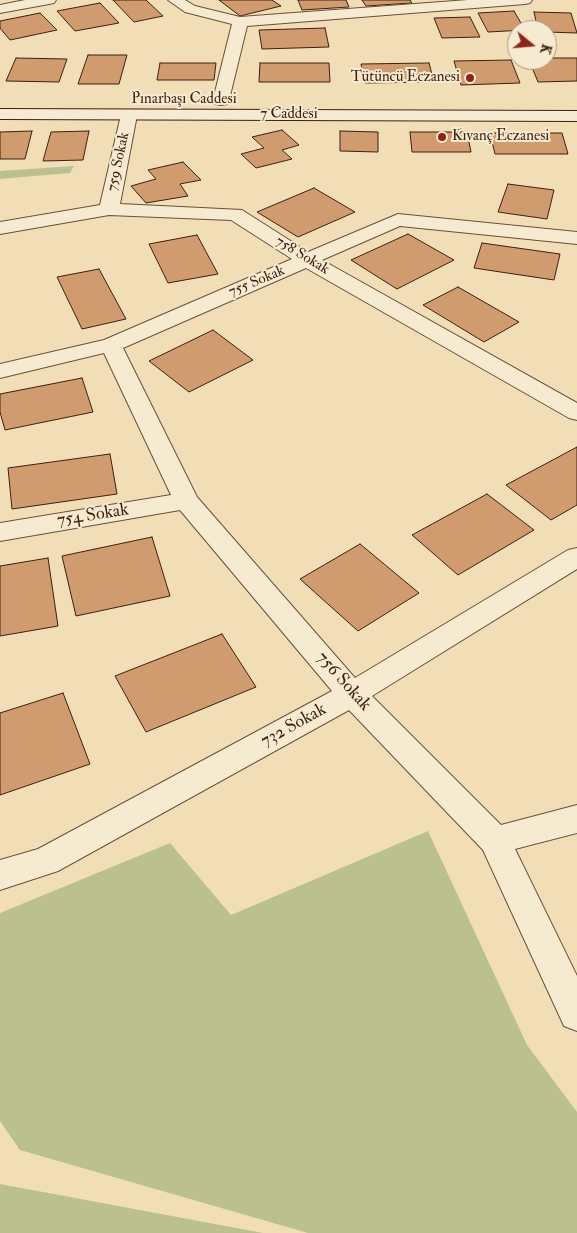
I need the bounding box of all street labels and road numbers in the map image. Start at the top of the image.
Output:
street label: Pınarbaşı Caddesi [131,91,237,109]
street label: 7 Caddesi [260,106,318,124]
street label: 759 Sokak [104,131,134,193]
street label: 758 Sokak [272,233,332,279]
street label: 755 Sokak [226,262,288,302]
street label: 754 Sokak [56,500,130,532]
street label: 756 Sokak [311,648,375,716]
street label: 732 Sokak [258,699,330,753]

